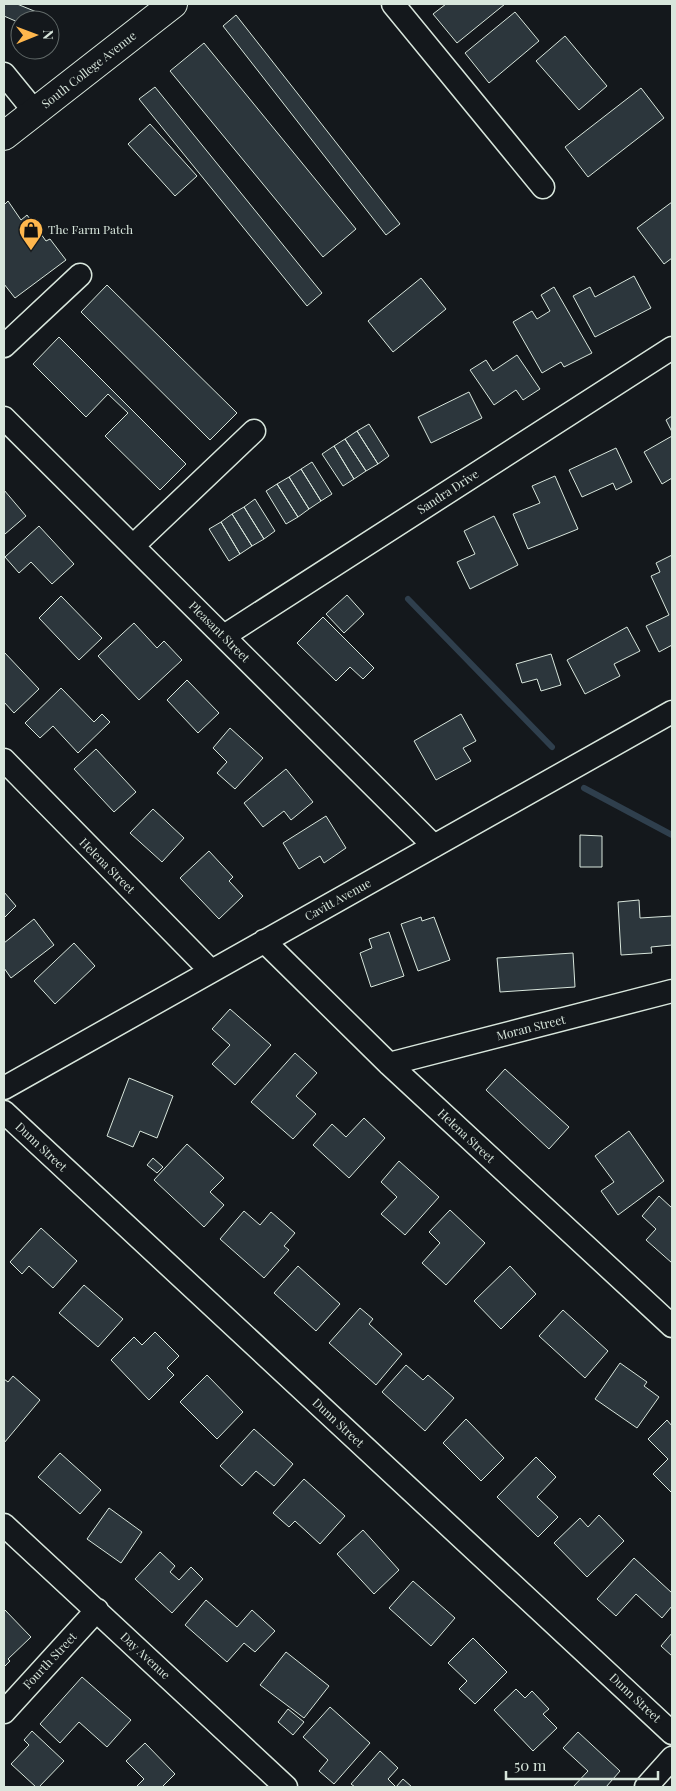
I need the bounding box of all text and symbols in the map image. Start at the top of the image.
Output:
north arrow [10,10,60,60]
street label: South College Avenue [38,27,139,111]
text: N [39,30,58,40]
shop icon: The Farm Patch [18,217,44,251]
place label: The Farm Patch [48,221,133,237]
street label: Sandra Drive [414,465,481,517]
street label: Pleasant Street [186,597,254,666]
street label: Helena Street [76,834,140,897]
street label: Cavitt Avenue [301,874,374,924]
street label: Moran Street [495,1011,568,1043]
street label: Helena Street [435,1105,499,1166]
street label: Dunn Street [12,1118,72,1175]
street label: Dunn Street [309,1394,369,1451]
street label: Fourth Street [19,1628,80,1692]
street label: Day Avenue [117,1628,174,1682]
street label: Dunn Street [606,1669,666,1726]
scale bar [506,1748,658,1780]
text: 50 m [514,1755,547,1775]

